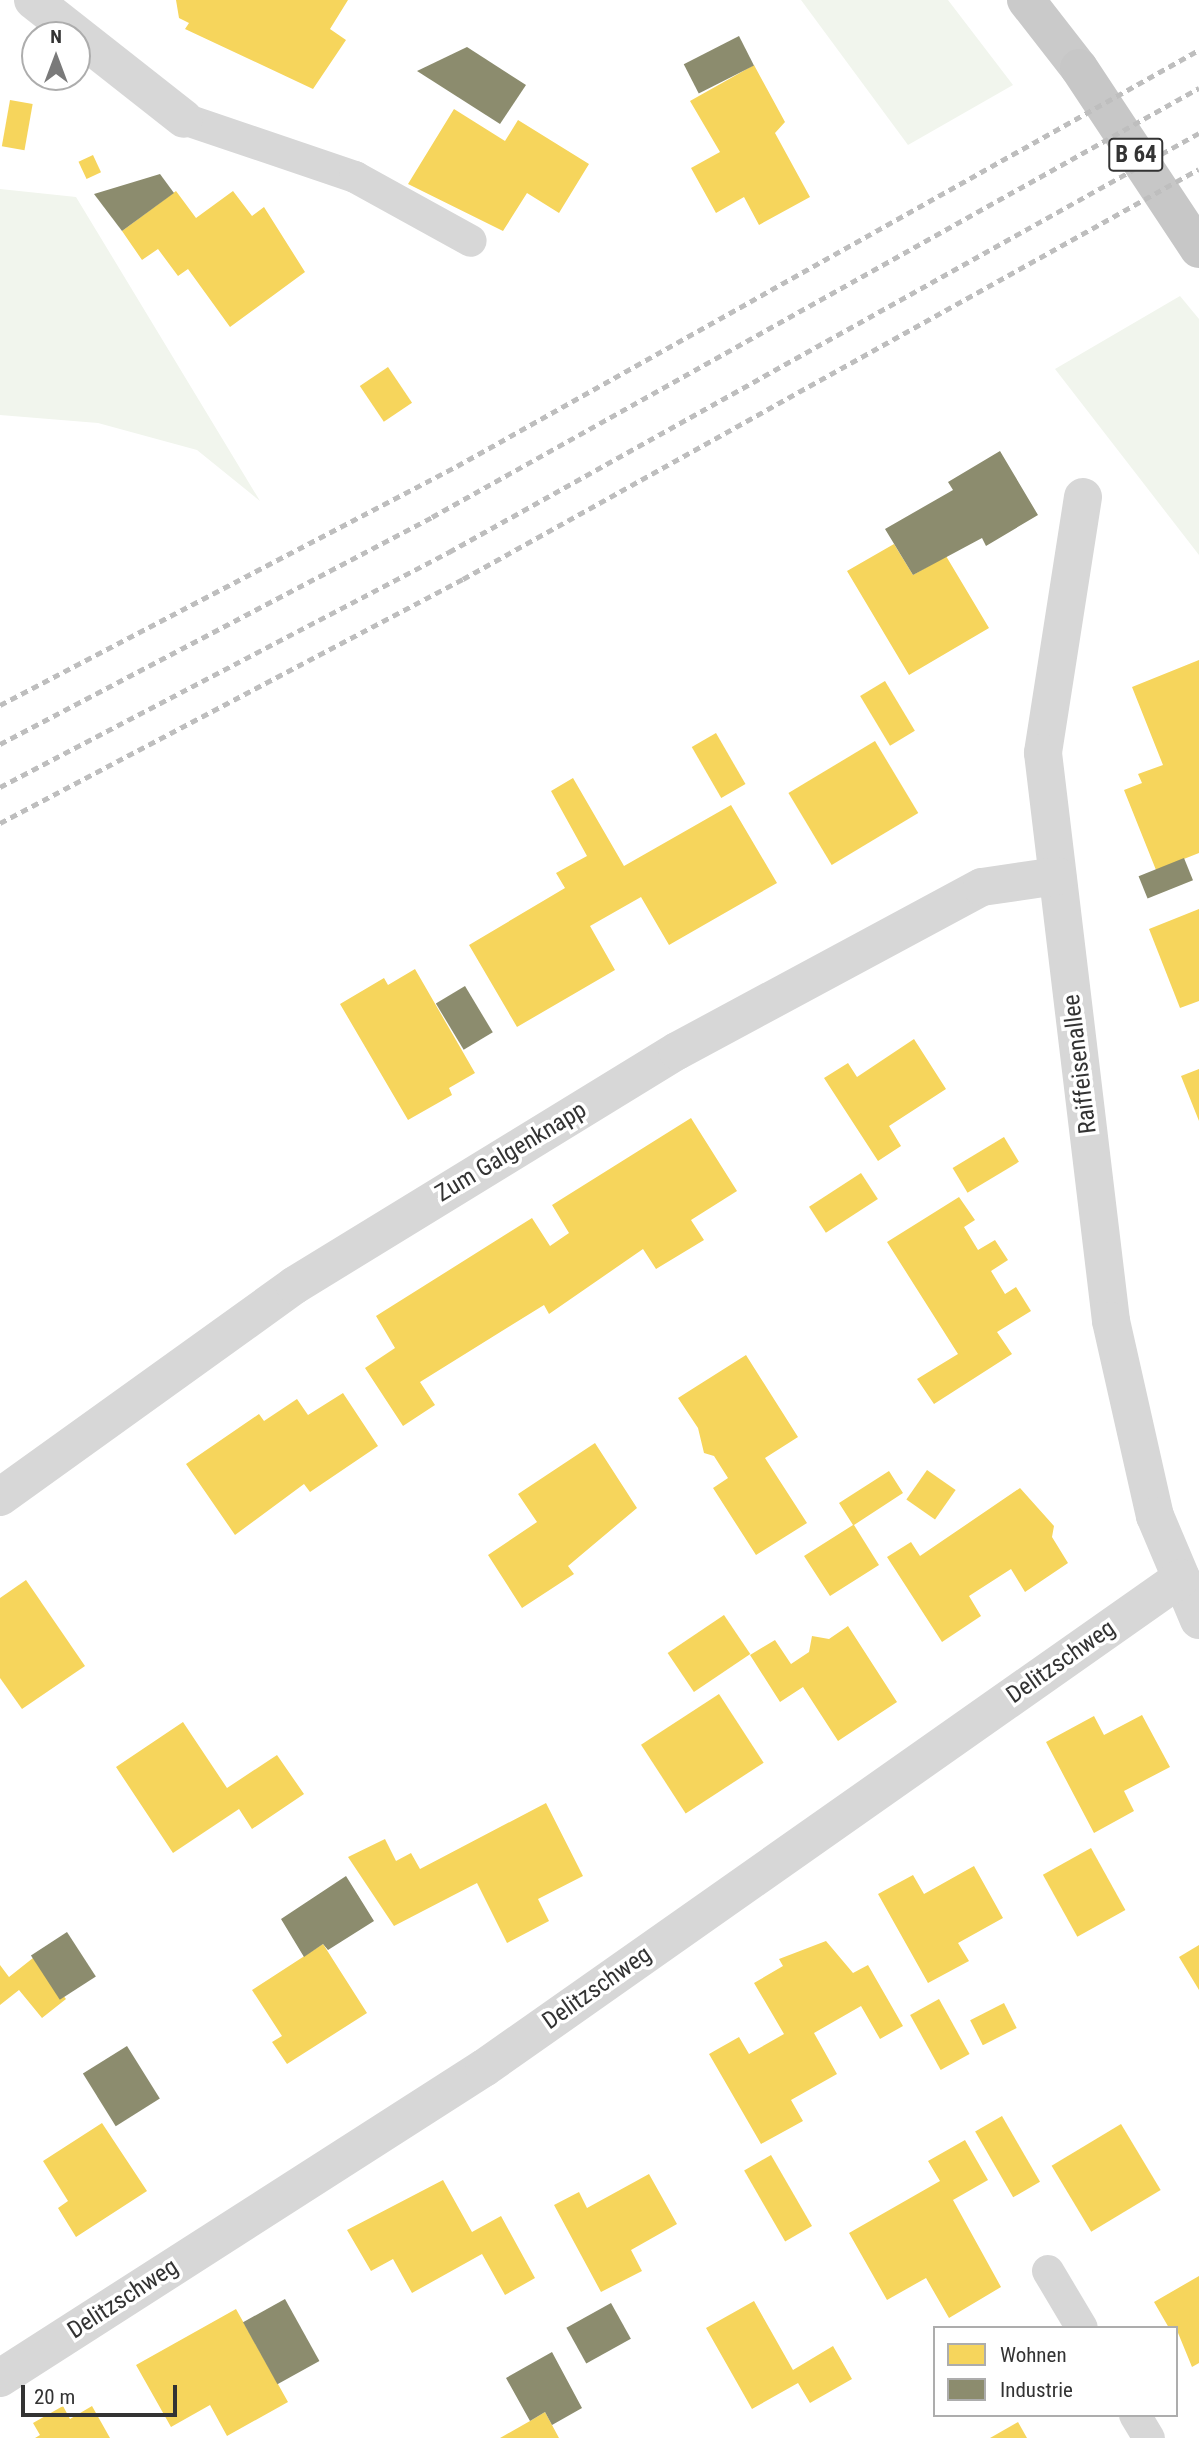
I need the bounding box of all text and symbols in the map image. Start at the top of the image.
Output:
north arrow [21,21,91,91]
text: N [50,25,62,48]
road number: B 64 [1108,136,1164,174]
street label: Raiffeisenallee [1057,993,1103,1135]
street label: Zum Galgenknapp [430,1096,592,1208]
street label: Delitzschweg [1001,1614,1121,1710]
street label: Delitzschweg [537,1940,657,2036]
street label: Delitzschweg [62,2253,184,2345]
legend [933,2326,1178,2417]
text: Wohnen [1000,2343,1067,2367]
scale bar [24,2372,180,2416]
text: Industrie [1000,2378,1073,2402]
text: 20 m [34,2385,75,2409]

